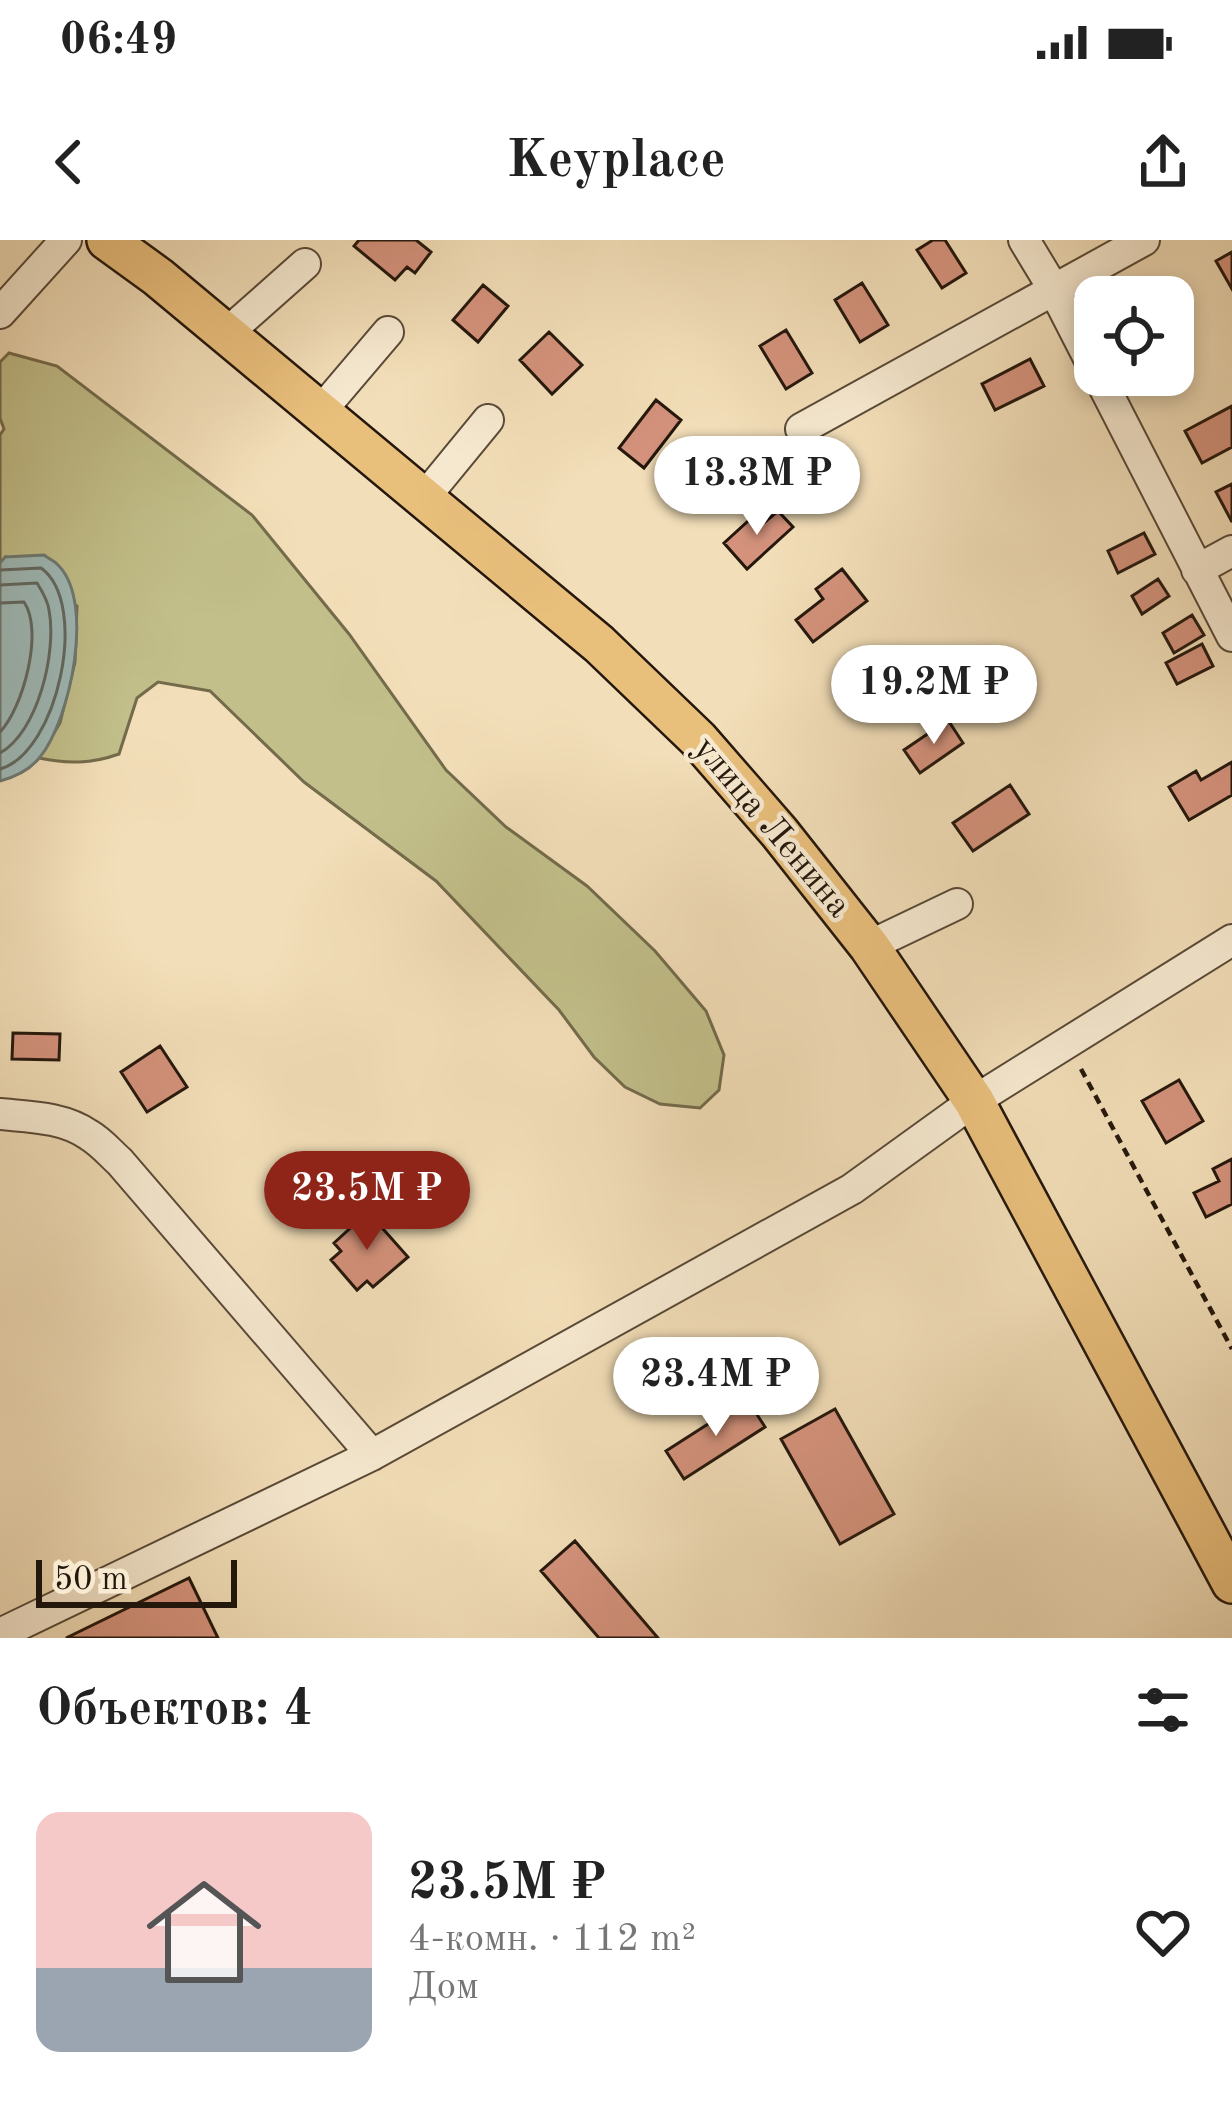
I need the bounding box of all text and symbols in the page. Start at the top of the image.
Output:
text: 06:49 [60,19,177,64]
icon: back [36,129,102,195]
icon: share [1130,129,1196,195]
text: Keyplace [506,135,726,189]
map controls [1074,276,1194,396]
button: locate [1074,276,1194,396]
pin: 13.3M ₽ [646,436,868,538]
text: 13.3M ₽ [681,455,833,494]
pin: 19.2M ₽ [823,645,1045,747]
text: 19.2M ₽ [858,664,1010,703]
street label: улица Ленина [685,731,857,925]
pin: 23.5M ₽ [256,1151,478,1253]
text: 23.5M ₽ [291,1170,443,1209]
pin: 23.4M ₽ [605,1337,827,1439]
text: 23.4M ₽ [640,1356,792,1395]
scale bar [36,1554,237,1607]
text: 50 m [54,1564,128,1597]
icon: filters [1130,1677,1196,1743]
text: Объектов: 4 [36,1685,313,1736]
text: 23.5M ₽ [408,1859,607,1910]
icon: home [132,1860,276,2004]
icon: heart [1130,1899,1196,1965]
text: 4-комн. · 112 m² [408,1920,696,1959]
text: Дом [408,1968,479,2007]

